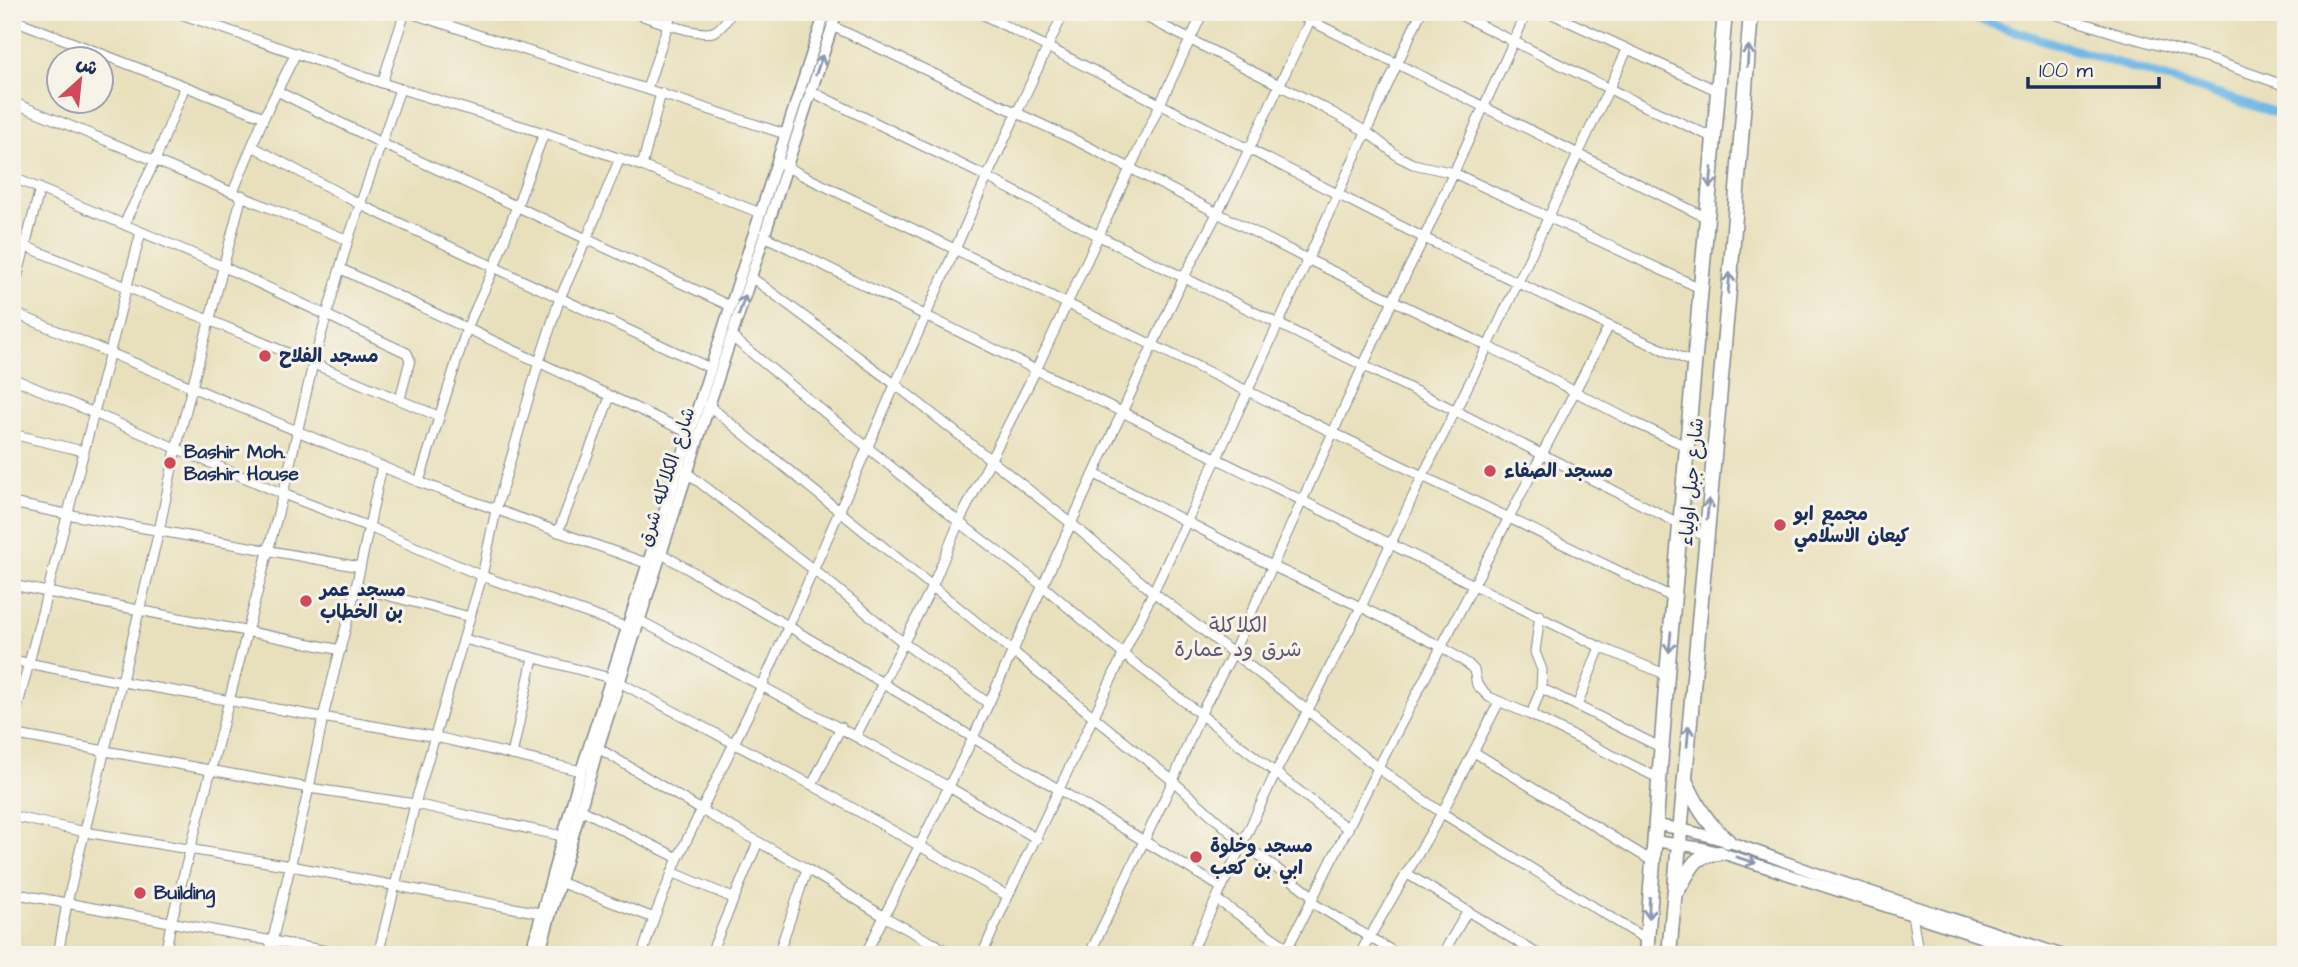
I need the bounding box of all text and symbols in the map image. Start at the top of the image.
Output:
one-way arrow [1742,45,1755,68]
north arrow [46,46,116,116]
scale bar [2028,46,2160,90]
text: ش [72,49,103,83]
one-way arrow [814,55,826,77]
text: 100 m [2039,56,2094,85]
one-way arrow [1704,166,1717,189]
one-way arrow [1723,272,1736,295]
one-way arrow [736,294,749,316]
place label: مسجد الفلاح [279,343,379,370]
marker: مسجد الفلاح [257,348,273,364]
street label: شارع الكلاكله شرق [632,404,702,550]
street label: شارع جبل اولياء [1673,417,1711,547]
place label: Bashir Moh. Bashir House [184,439,299,488]
marker: Bashir Moh. Bashir House [162,455,178,471]
place label: مسجد الصفاء [1504,458,1613,485]
marker: مسجد الصفاء [1482,463,1498,479]
one-way arrow [1702,498,1715,521]
place label: مجمع ابو كيعان الاسلامي [1792,501,1910,552]
marker: مجمع ابو كيعان الاسلامي [1772,517,1788,533]
place label: مسجد عمر بن الخطاب [318,577,406,626]
marker: مسجد عمر بن الخطاب [298,593,314,609]
district label: الكلاكلة شرق ود عمارة [1174,611,1302,664]
one-way arrow [1664,630,1677,653]
one-way arrow [1682,725,1695,748]
place label: مسجد وخلوة ابي بن كعب [1210,833,1313,884]
marker: مسجد وخلوة ابي بن كعب [1188,849,1204,865]
one-way arrow [1734,855,1756,868]
place label: Building [154,880,215,908]
marker: Building [132,885,148,901]
one-way arrow [1642,896,1655,919]

